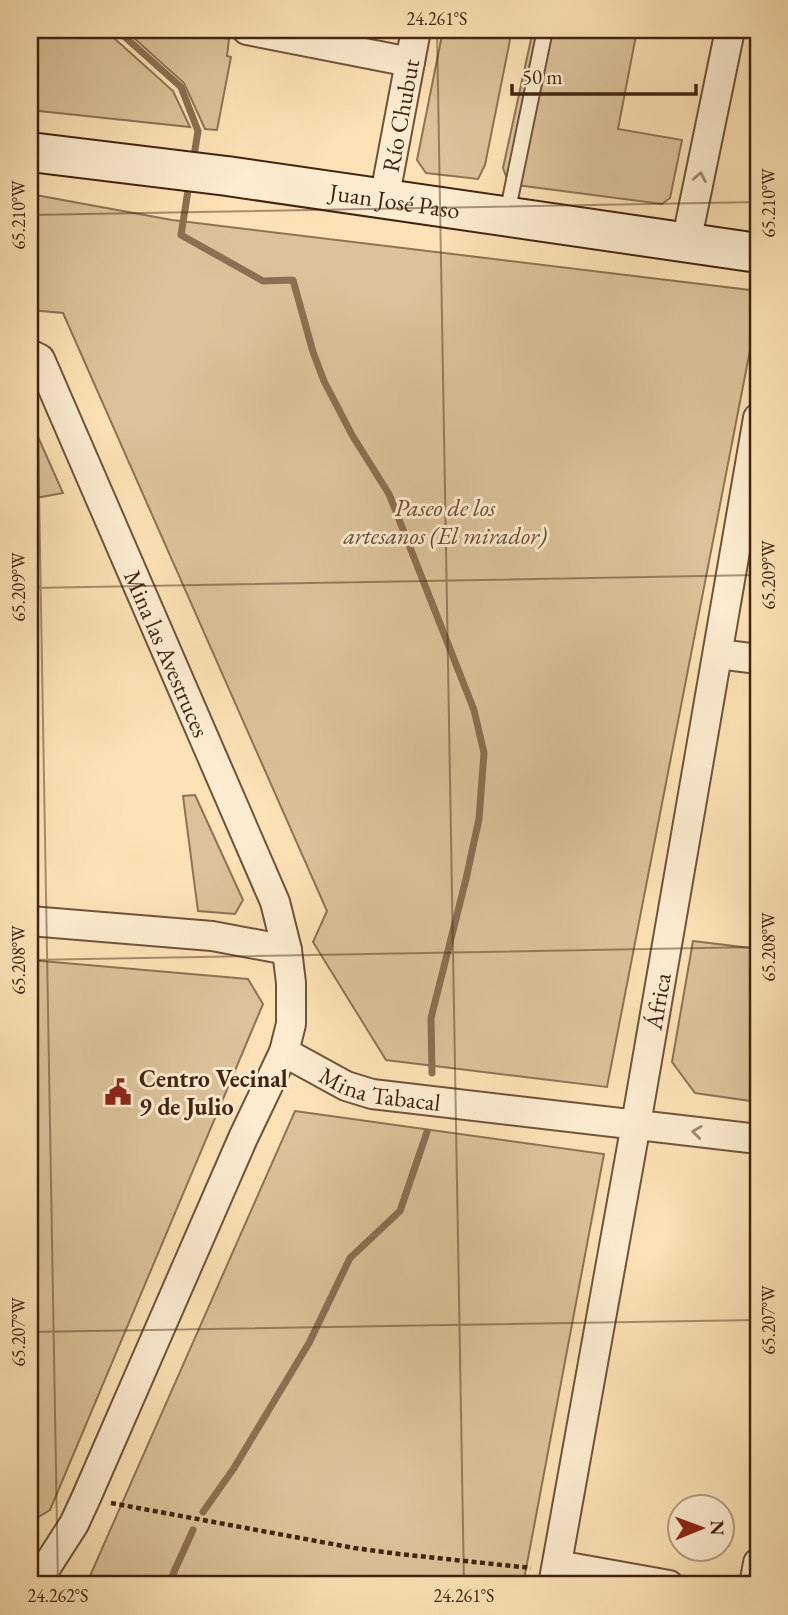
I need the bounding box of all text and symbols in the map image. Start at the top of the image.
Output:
text: 24.261°S [407,7,467,30]
scale bar [512,52,695,96]
street label: Río Chubut [374,56,426,175]
text: 50 m [522,63,563,90]
text: 65.210°W [757,168,780,238]
one-way arrow [691,171,706,183]
street label: Juan José Paso [326,175,462,225]
text: 65.210°W [7,180,30,250]
park label: Paseo de los artesanos (El mirador) [342,492,547,551]
text: 65.209°W [757,540,780,610]
text: 65.209°W [7,552,30,622]
street label: Mina las Avestruces [118,565,217,742]
text: 65.208°W [757,912,780,982]
text: 65.208°W [7,925,30,995]
street label: África [637,970,677,1033]
street label: Mina Tabacal [314,1059,443,1117]
place label: Centro Vecinal 9 de Julio [139,1063,288,1122]
public building icon: Centro Vecinal 9 de Julio [103,1077,133,1107]
one-way arrow [691,1124,703,1139]
text: 65.207°W [757,1285,780,1355]
text: 65.207°W [7,1297,30,1367]
north arrow [666,1492,736,1562]
text: N [705,1520,730,1536]
text: 24.262°S [28,1584,88,1607]
text: 24.261°S [434,1584,494,1607]

